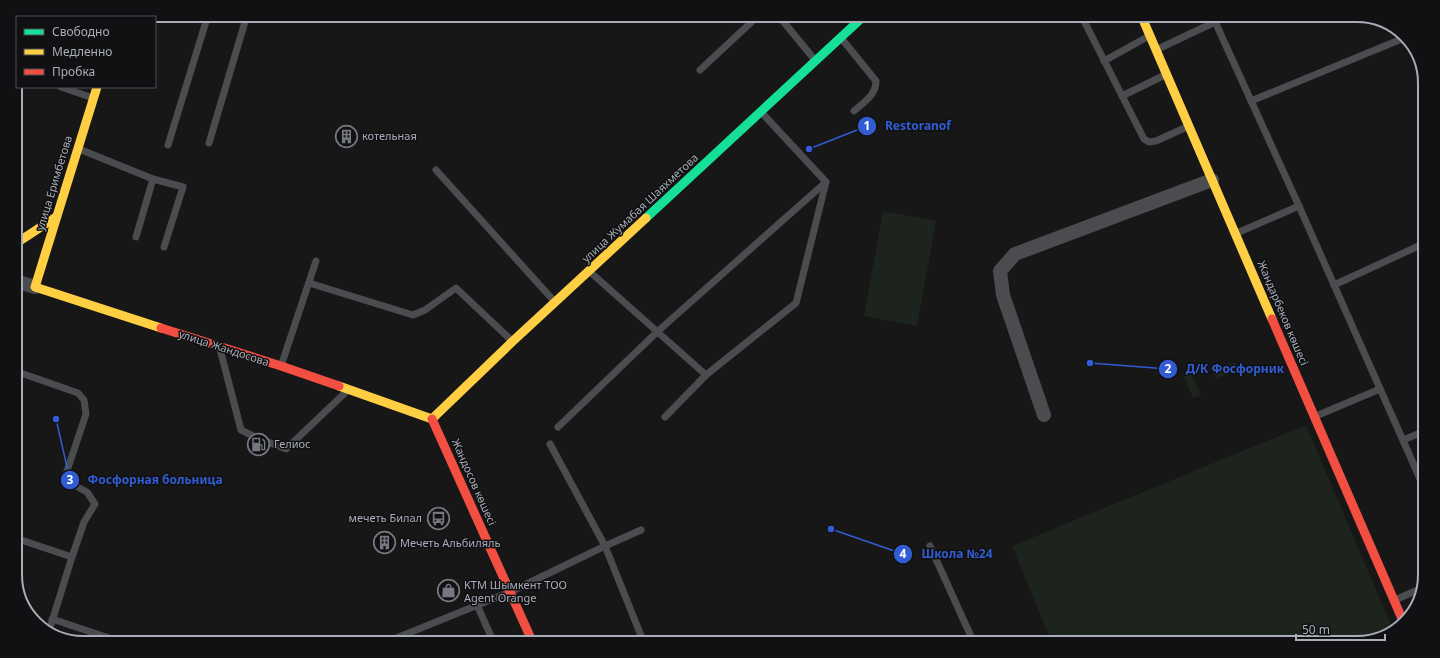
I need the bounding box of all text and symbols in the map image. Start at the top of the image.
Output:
legend [16,16,156,88]
text: Свободно [52,23,110,40]
text: Медленно [52,43,112,60]
text: Пробка [52,63,95,80]
callout: Restoranof [857,114,959,138]
text: 1 [864,117,870,134]
text: Restoranof [885,117,952,134]
building icon: котельная [333,123,359,149]
place label: котельная [362,128,417,143]
street label: улица Еримбетова [32,134,75,232]
street label: улица Жумабая Шаяхметова [578,150,701,266]
street label: Жандарбеков көшесі [1255,258,1312,368]
street label: улица Жандосова [177,326,271,369]
callout: Д/К Фосфорник [1158,357,1292,381]
text: 2 [1165,360,1172,377]
text: Д/К Фосфорник [1186,360,1285,377]
fuel station icon: Гелиос [245,431,271,457]
place label: Гелиос [274,436,310,451]
street label: Жандосов көшесі [449,436,500,527]
callout: Фосфорная больница [60,468,231,492]
text: 3 [67,471,74,488]
text: Фосфорная больница [87,471,223,488]
bus stop icon: мечеть Билал [425,505,451,531]
place label: мечеть Билал [349,510,422,525]
building icon: Мечеть Альбиляль [372,530,398,556]
place label: Мечеть Альбиляль [400,535,500,550]
callout: Школа №24 [893,542,1001,566]
text: 4 [900,545,907,562]
text: Школа №24 [921,545,993,562]
place label: KTM Шымкент ТОО Agent Orange [464,577,567,605]
shop icon: KTM Шымкент ТОО Agent Orange [436,578,462,604]
scale bar [1296,616,1385,642]
text: 50 m [1302,621,1330,638]

